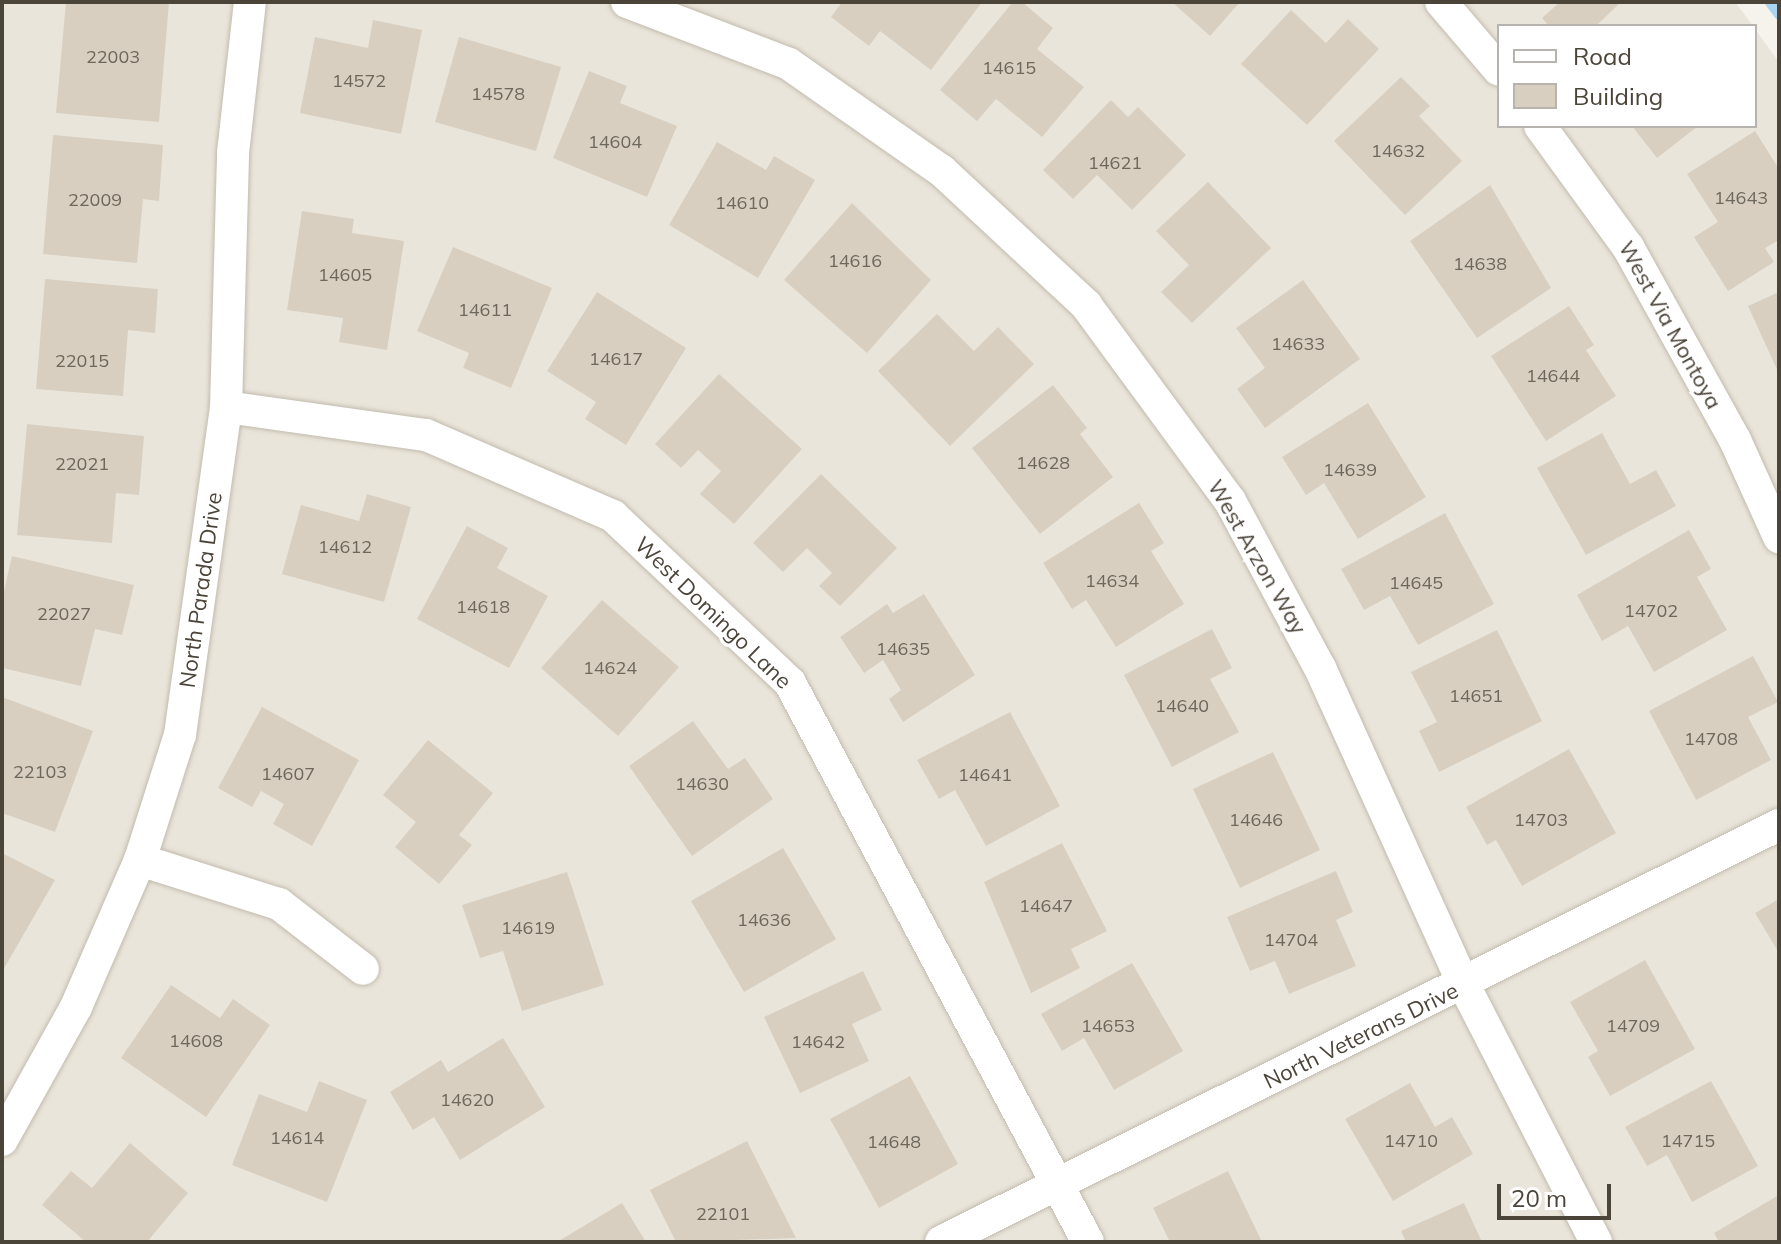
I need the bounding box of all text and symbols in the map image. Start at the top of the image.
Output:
legend [1497,24,1757,128]
text: Road [1573,41,1632,71]
house number: 22003 [86,46,140,68]
house number: 14615 [982,57,1036,79]
house number: 14572 [332,70,386,92]
text: Building [1573,81,1663,111]
house number: 14578 [471,83,525,105]
house number: 14604 [588,131,642,153]
house number: 14632 [1371,140,1425,162]
house number: 14621 [1088,152,1142,174]
house number: 14643 [1714,187,1768,209]
house number: 22009 [68,189,122,211]
house number: 14610 [715,192,769,214]
street label: West Via Montoya [1613,236,1727,414]
house number: 14616 [828,250,882,272]
house number: 14638 [1453,253,1507,275]
house number: 14605 [318,264,372,286]
house number: 14611 [458,299,512,321]
house number: 14633 [1271,333,1325,355]
house number: 14617 [589,348,643,370]
house number: 22015 [55,350,109,372]
house number: 14644 [1526,365,1580,387]
house number: 14628 [1016,452,1070,474]
house number: 22021 [55,453,109,475]
house number: 14639 [1323,459,1377,481]
street label: West Arzon Way [1202,475,1312,639]
street label: North Parada Drive [174,490,228,690]
street label: West Domingo Lane [629,531,797,695]
house number: 14612 [318,536,372,558]
house number: 14634 [1085,570,1139,592]
house number: 14645 [1389,572,1443,594]
house number: 14618 [456,596,510,618]
house number: 14702 [1624,600,1678,622]
house number: 22027 [37,603,91,625]
house number: 14635 [876,638,930,660]
house number: 14624 [583,657,637,679]
house number: 14651 [1449,685,1503,707]
house number: 14640 [1155,695,1209,717]
house number: 14708 [1684,728,1738,750]
house number: 22103 [13,761,67,783]
house number: 14607 [261,763,315,785]
house number: 14641 [958,764,1012,786]
house number: 14630 [675,773,729,795]
house number: 14646 [1229,809,1283,831]
house number: 14703 [1514,809,1568,831]
house number: 14647 [1019,895,1073,917]
house number: 14636 [737,909,791,931]
house number: 14619 [501,917,555,939]
house number: 14704 [1264,929,1318,951]
street label: North Veterans Drive [1259,977,1463,1095]
house number: 14653 [1081,1015,1135,1037]
house number: 14709 [1606,1015,1660,1037]
house number: 14608 [169,1030,223,1052]
house number: 14642 [791,1031,845,1053]
house number: 14620 [440,1089,494,1111]
house number: 14614 [270,1127,324,1149]
house number: 14710 [1384,1130,1438,1152]
house number: 14715 [1661,1130,1715,1152]
house number: 14648 [867,1131,921,1153]
scale bar [1501,1168,1615,1218]
text: 20 m [1511,1183,1567,1213]
house number: 22101 [696,1203,750,1225]

